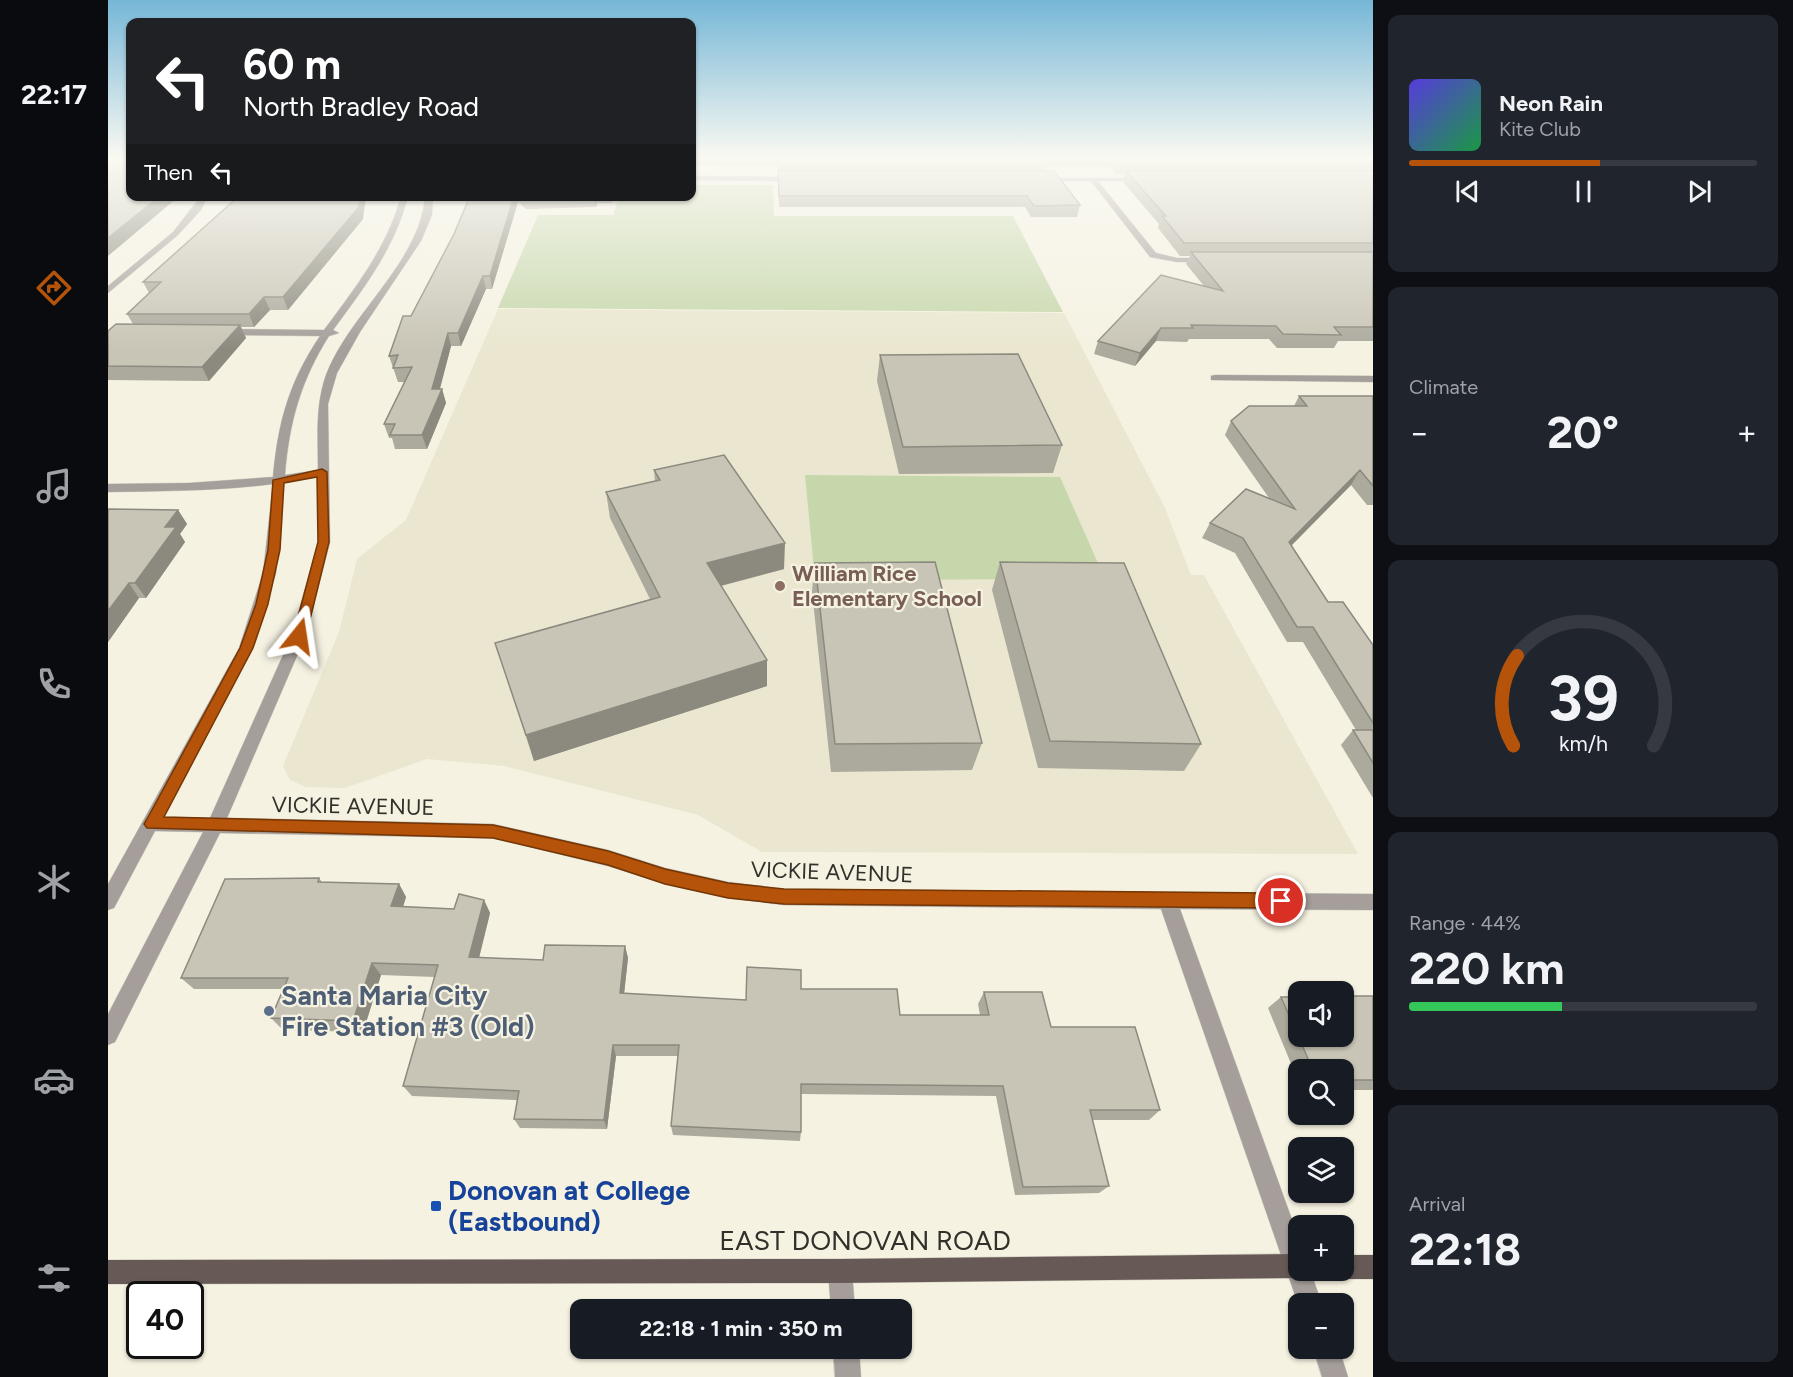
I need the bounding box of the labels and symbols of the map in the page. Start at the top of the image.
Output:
place label: William Rice Elementary School [792,560,982,612]
marker: William Rice Elementary School [773,579,787,593]
position arrow [267,604,331,668]
street label: VICKIE AVENUE [271,791,435,821]
street label: VICKIE AVENUE [750,856,914,888]
pin [1255,875,1306,926]
place label: Santa Maria City Fire Station #3 (Old) [281,979,534,1043]
marker: Santa Maria City Fire Station #3 (Old) [262,1004,276,1018]
place label: Donovan at College (Eastbound) [448,1174,690,1238]
marker: Donovan at College (Eastbound) [429,1199,443,1213]
street label: EAST DONOVAN ROAD [719,1224,1011,1257]
speed limit sign: 40 [126,1281,204,1359]

